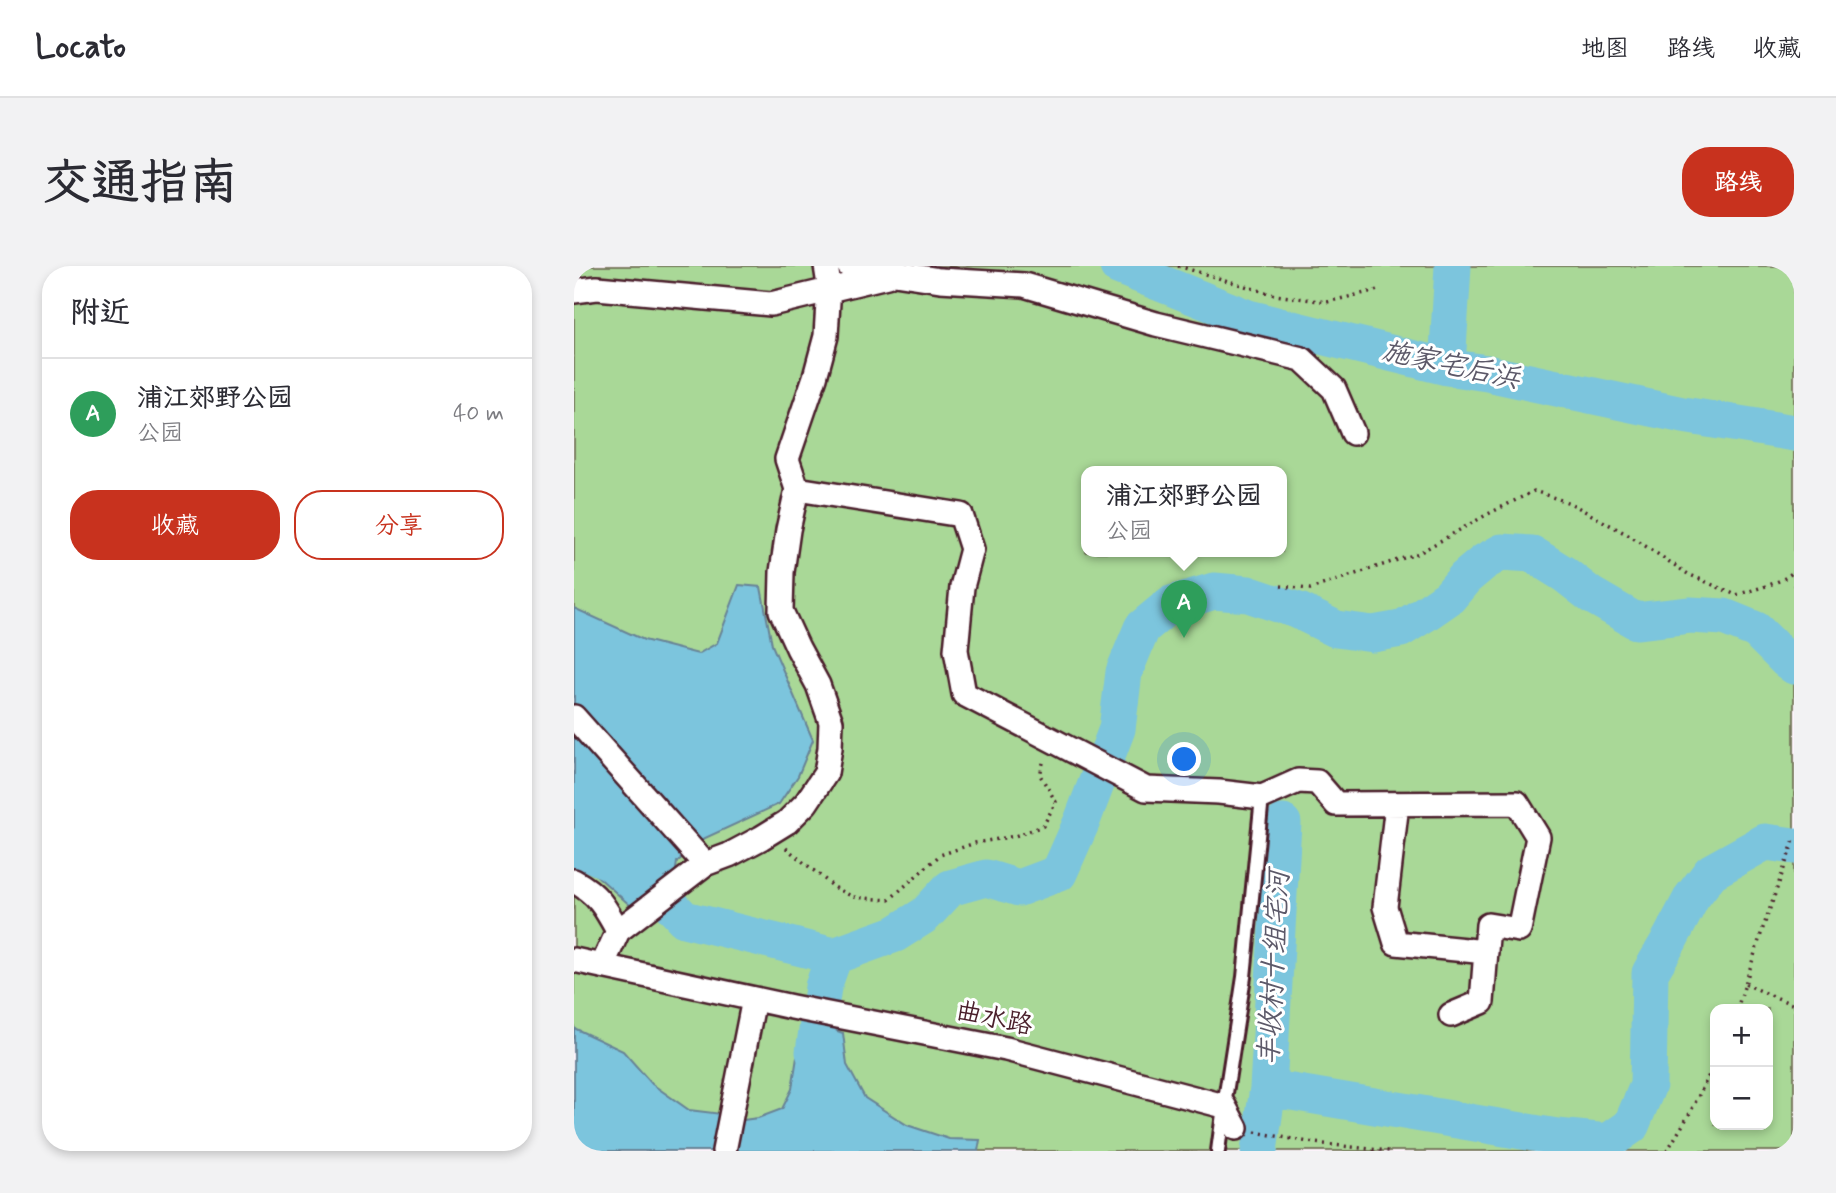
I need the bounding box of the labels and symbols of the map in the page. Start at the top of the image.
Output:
water label: 施家宅后浜 [1379,333,1524,399]
pin: A [1161,580,1207,638]
your location [1167,742,1201,776]
water label: 丰收村十组宅河 [1251,865,1299,1067]
street label: 曲水路 [952,994,1036,1044]

